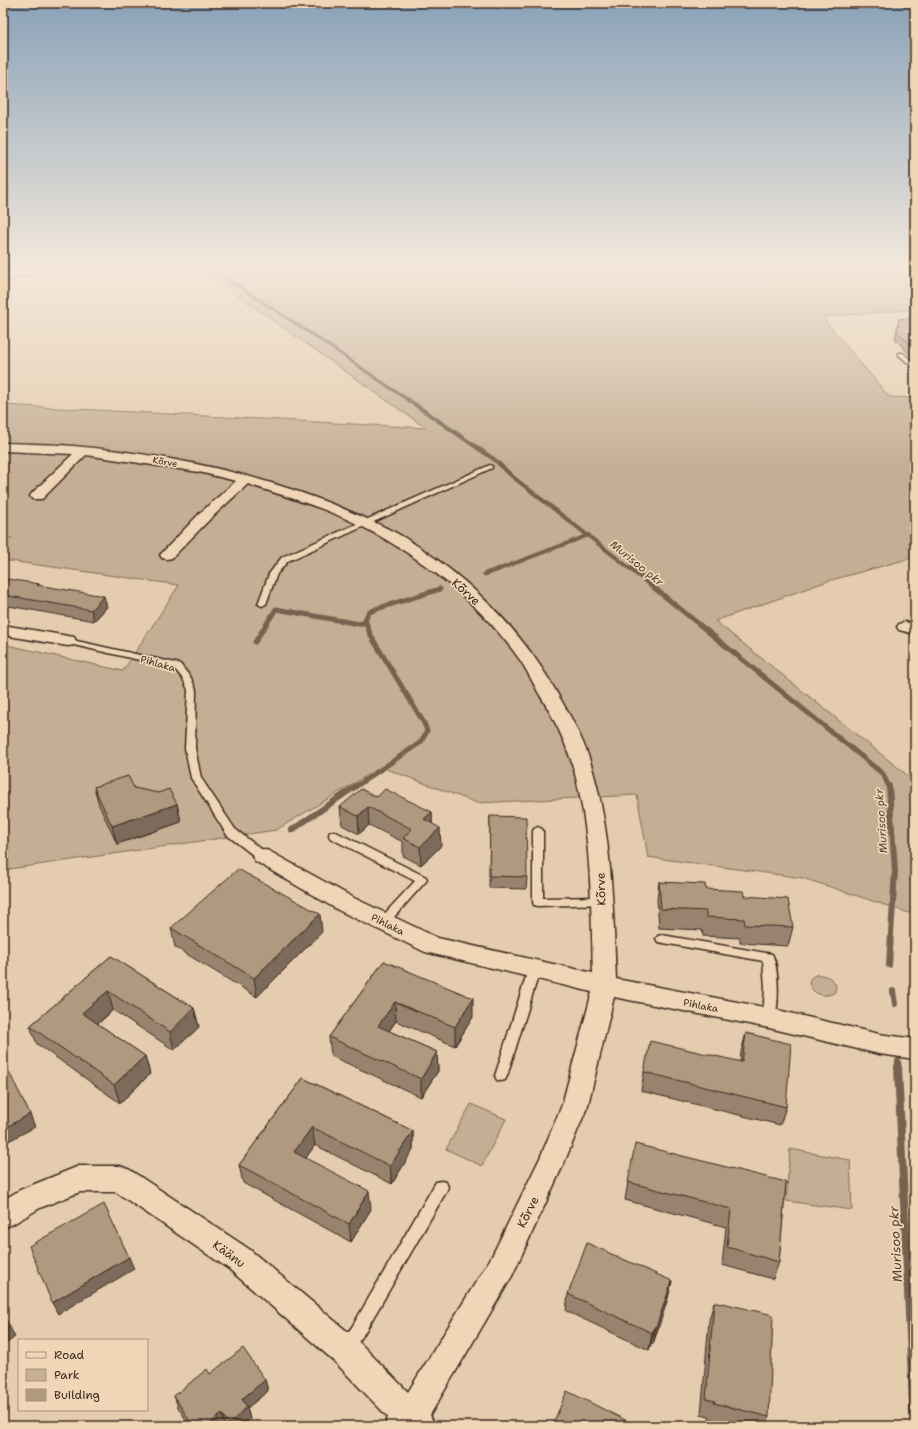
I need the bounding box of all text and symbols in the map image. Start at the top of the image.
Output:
street label: Kõrve [152,454,178,470]
water label: Murisoo pkr [607,537,667,590]
street label: Kõrve [448,575,484,609]
street label: Pihlaka [139,652,177,675]
water label: Murisoo pkr [872,787,891,854]
street label: Kõrve [592,872,610,906]
street label: Pihlaka [369,911,407,938]
street label: Pihlaka [682,996,720,1015]
street label: Kõrve [514,1193,543,1230]
water label: Murisoo pkr [885,1204,906,1283]
street label: Käänu [210,1237,249,1271]
legend [18,1339,148,1411]
text: Road [54,1347,85,1363]
text: Park [54,1367,80,1383]
text: Building [54,1387,100,1403]

